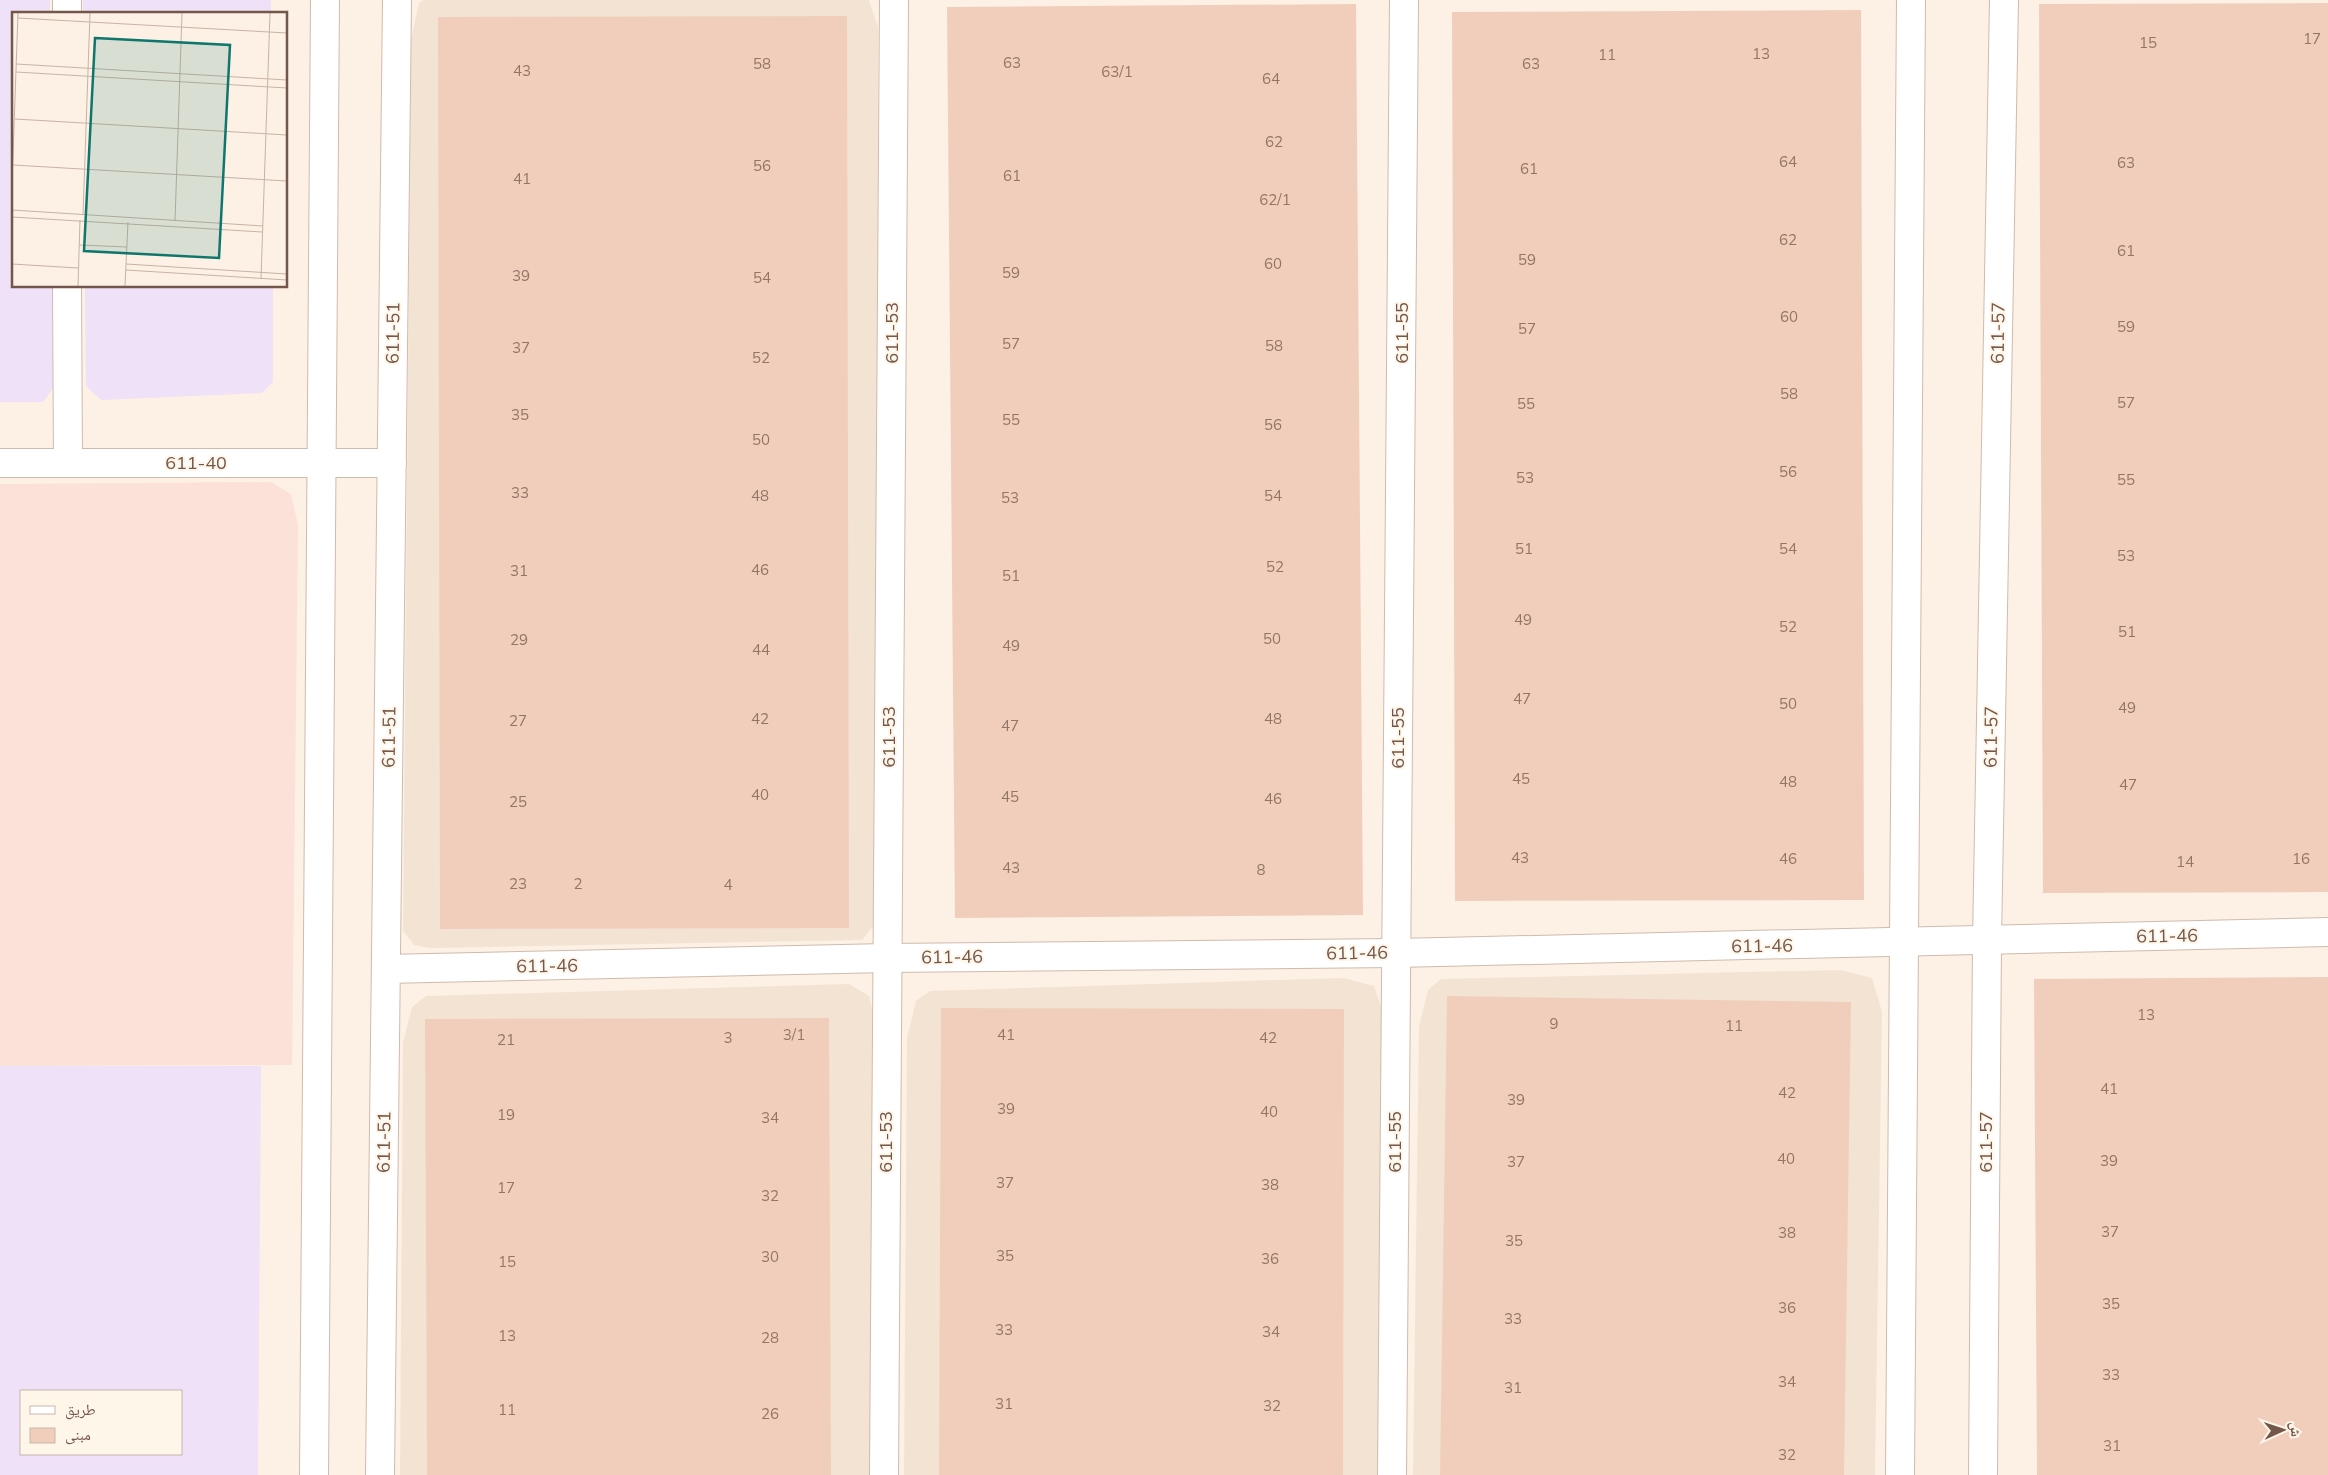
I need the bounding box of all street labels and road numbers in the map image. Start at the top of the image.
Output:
street label: 611-51 [380,302,405,364]
street label: 611-53 [880,302,903,364]
street label: 611-55 [1390,302,1413,364]
street label: 611-57 [1985,302,2010,364]
street label: 611-40 [165,451,227,474]
street label: 611-51 [376,706,401,768]
street label: 611-53 [877,706,900,768]
street label: 611-57 [1978,706,2003,768]
street label: 611-55 [1386,707,1409,769]
street label: 611-46 [2136,923,2198,948]
street label: 611-46 [1731,933,1793,958]
street label: 611-46 [1326,940,1388,965]
street label: 611-46 [921,944,983,969]
street label: 611-46 [516,953,578,978]
street label: 611-51 [371,1111,396,1173]
street label: 611-53 [874,1111,897,1173]
street label: 611-55 [1383,1111,1406,1173]
street label: 611-57 [1974,1111,1997,1173]

